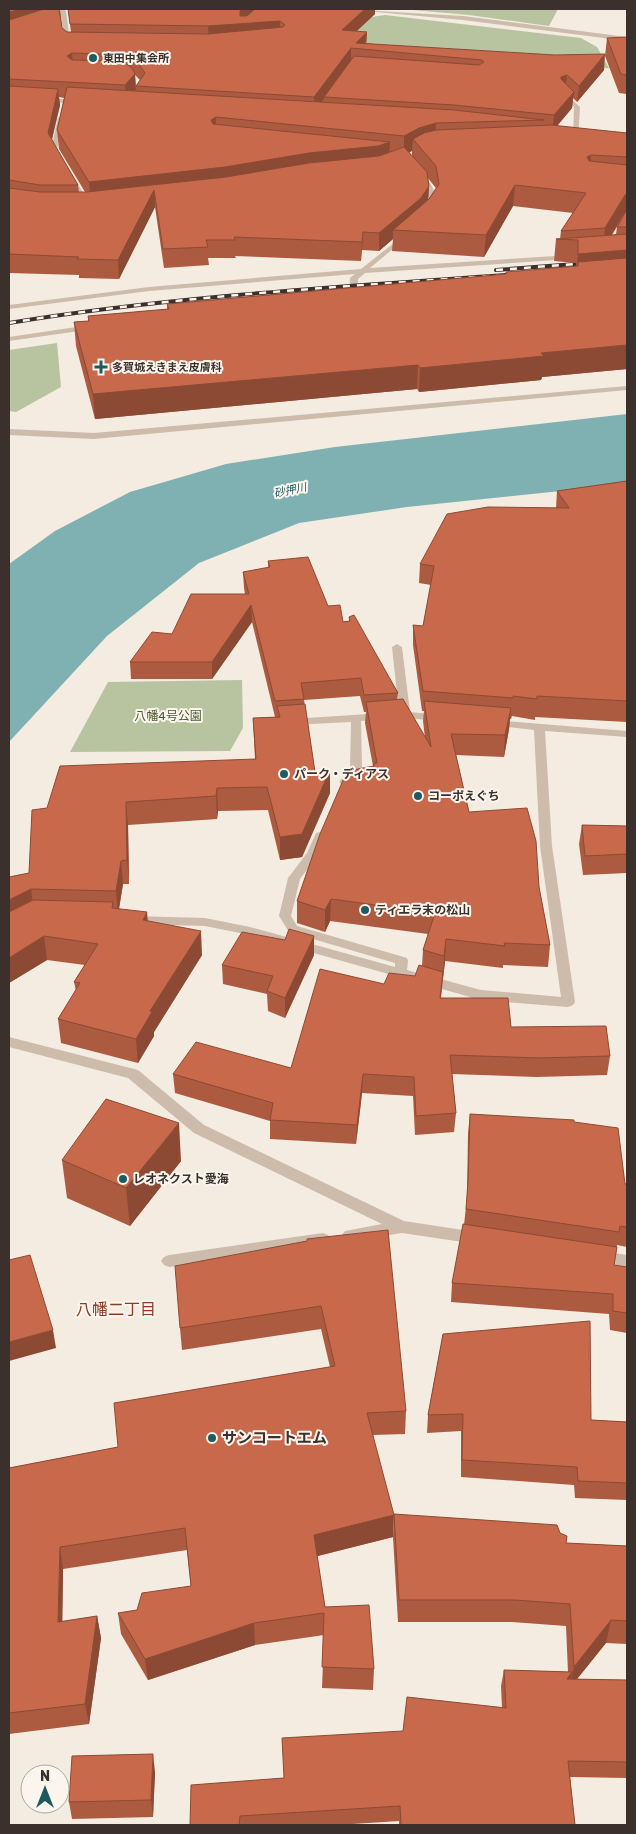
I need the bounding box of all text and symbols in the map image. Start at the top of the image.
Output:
marker: 東田中集会所 [87,52,99,64]
place label: 東田中集会所 [103,52,169,65]
marker: 多賀城えきまえ皮膚科 [94,360,108,374]
place label: 多賀城えきまえ皮膚科 [112,361,222,374]
water label: 砂押川 [273,480,309,500]
park label: 八幡4号公園 [134,709,202,723]
place label: パーク・ディアス [294,767,389,781]
marker: パーク・ディアス [278,768,290,780]
place label: コーポえぐち [428,789,500,803]
marker: コーポえぐち [412,790,424,802]
place label: ティエラ末の松山 [375,903,470,917]
marker: ティエラ末の松山 [359,904,371,916]
place label: レオネクスト愛海 [133,1172,229,1186]
marker: レオネクスト愛海 [117,1173,129,1185]
district label: 八幡二丁目 [76,1300,156,1319]
place label: サンコートエム [222,1429,327,1447]
marker: サンコートエム [206,1432,218,1444]
north arrow [20,1764,70,1814]
text: N [40,1768,50,1785]

